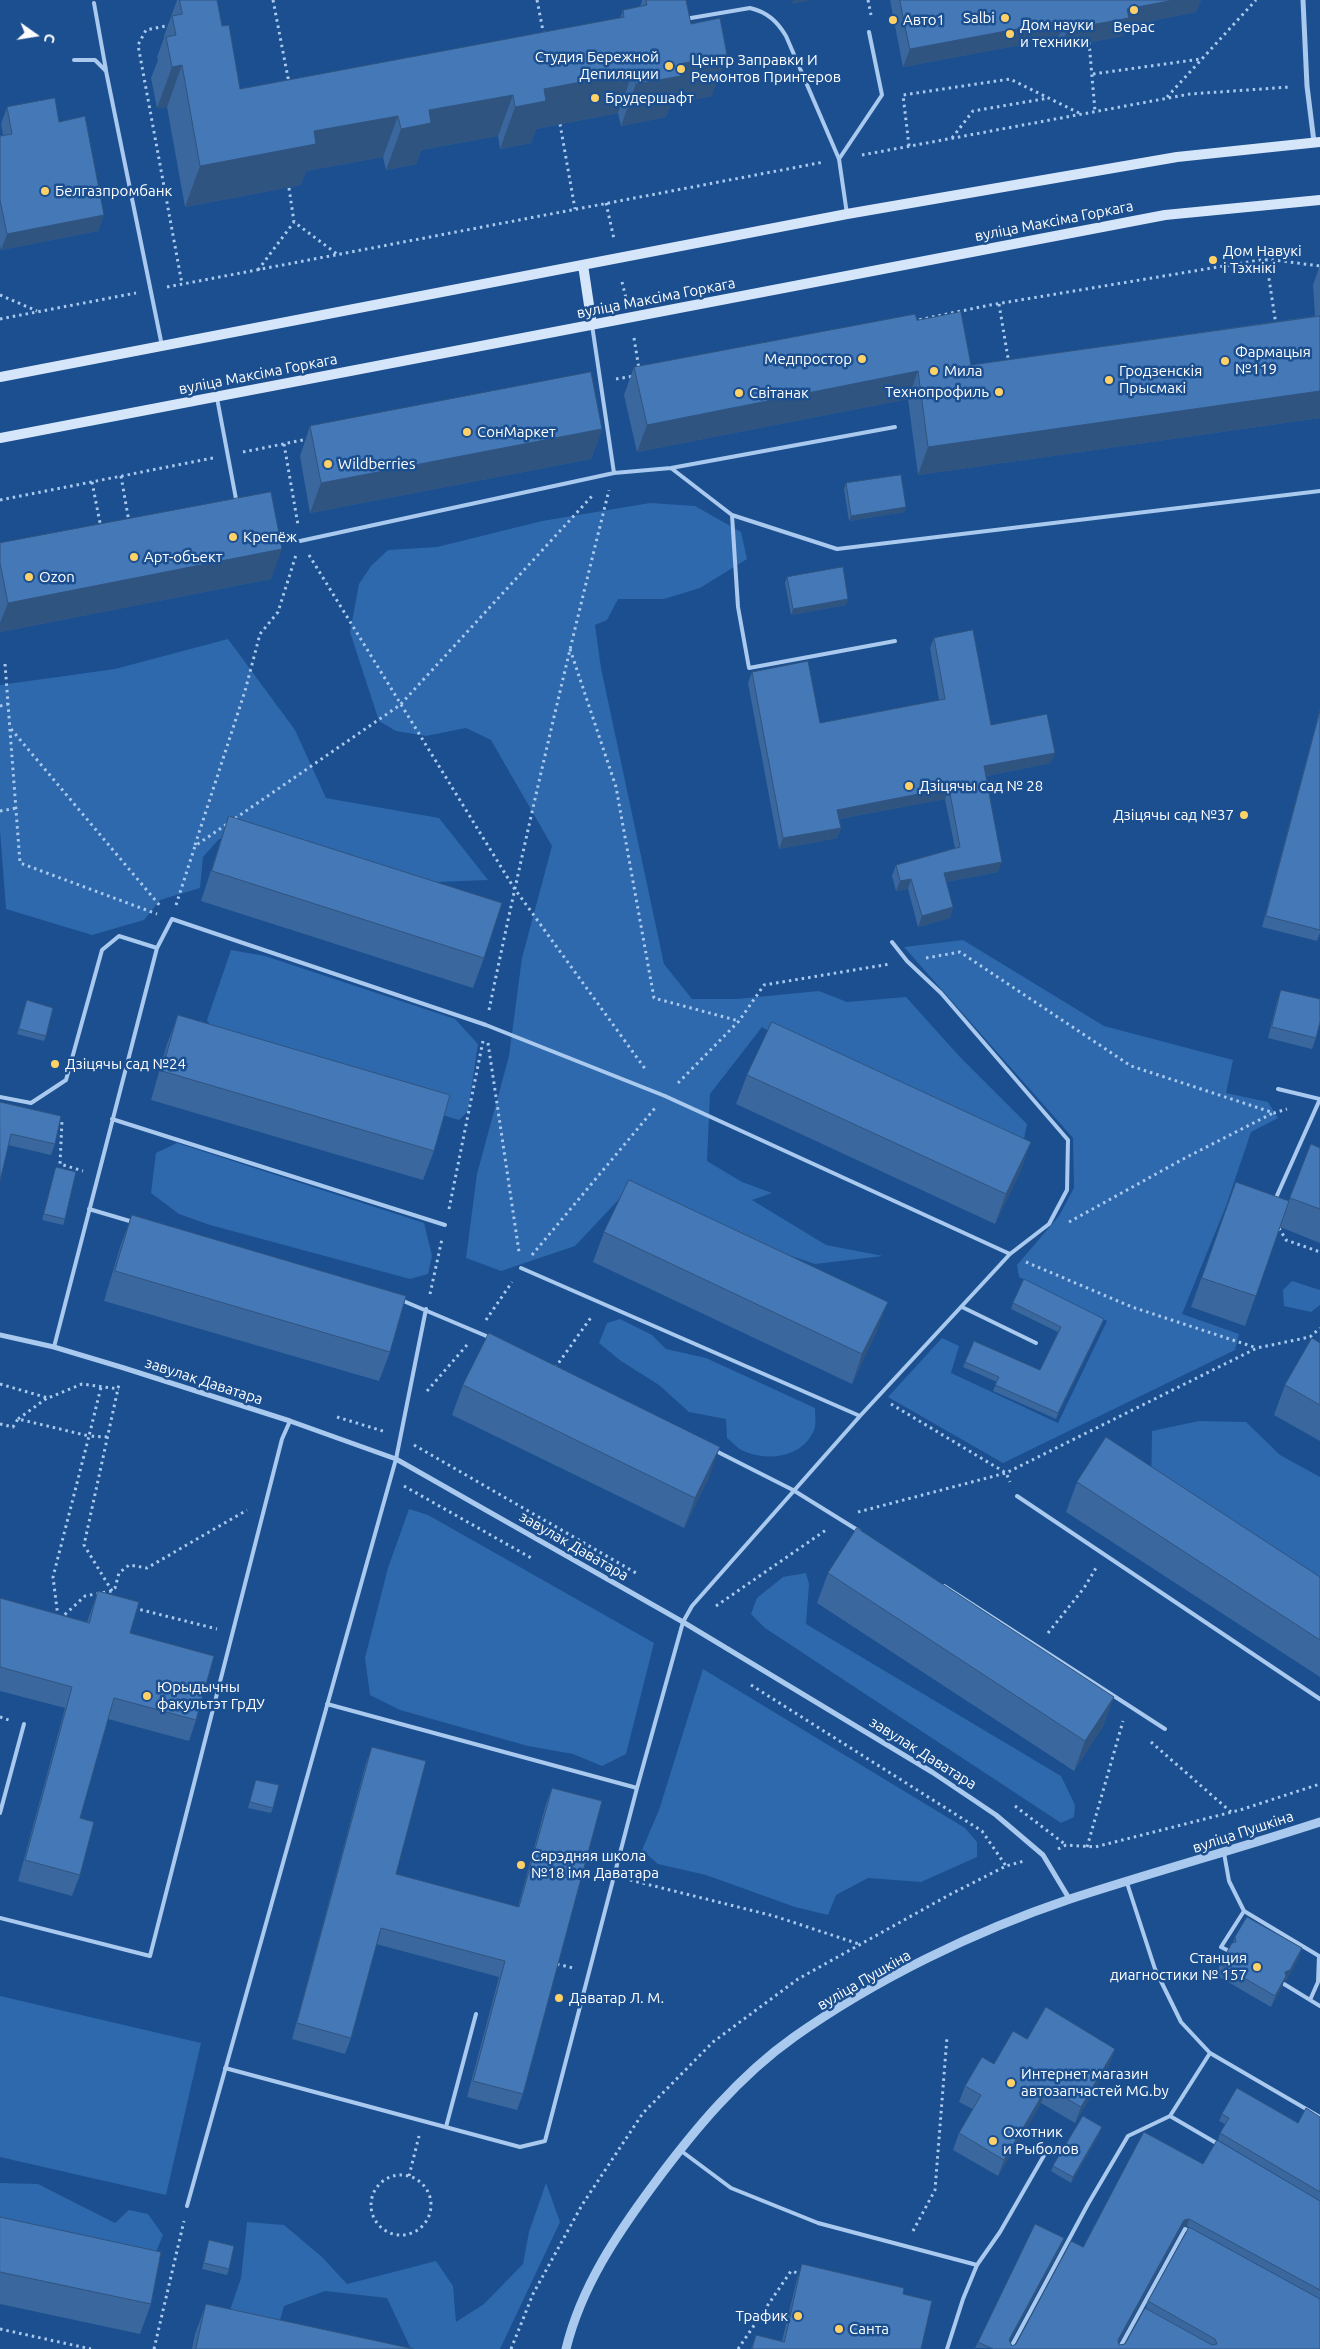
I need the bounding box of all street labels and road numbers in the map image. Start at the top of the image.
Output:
street label: вуліца Максіма Горкага [973,197,1135,245]
street label: вуліца Максіма Горкага [575,274,737,322]
street label: вуліца Максіма Горкага [177,350,339,398]
street label: завулак Даватара [143,1353,265,1409]
street label: завулак Даватара [516,1508,632,1584]
street label: завулак Даватара [866,1713,980,1793]
street label: вуліца Пушкіна [1190,1807,1296,1857]
street label: вуліца Пушкіна [814,1946,914,2014]

